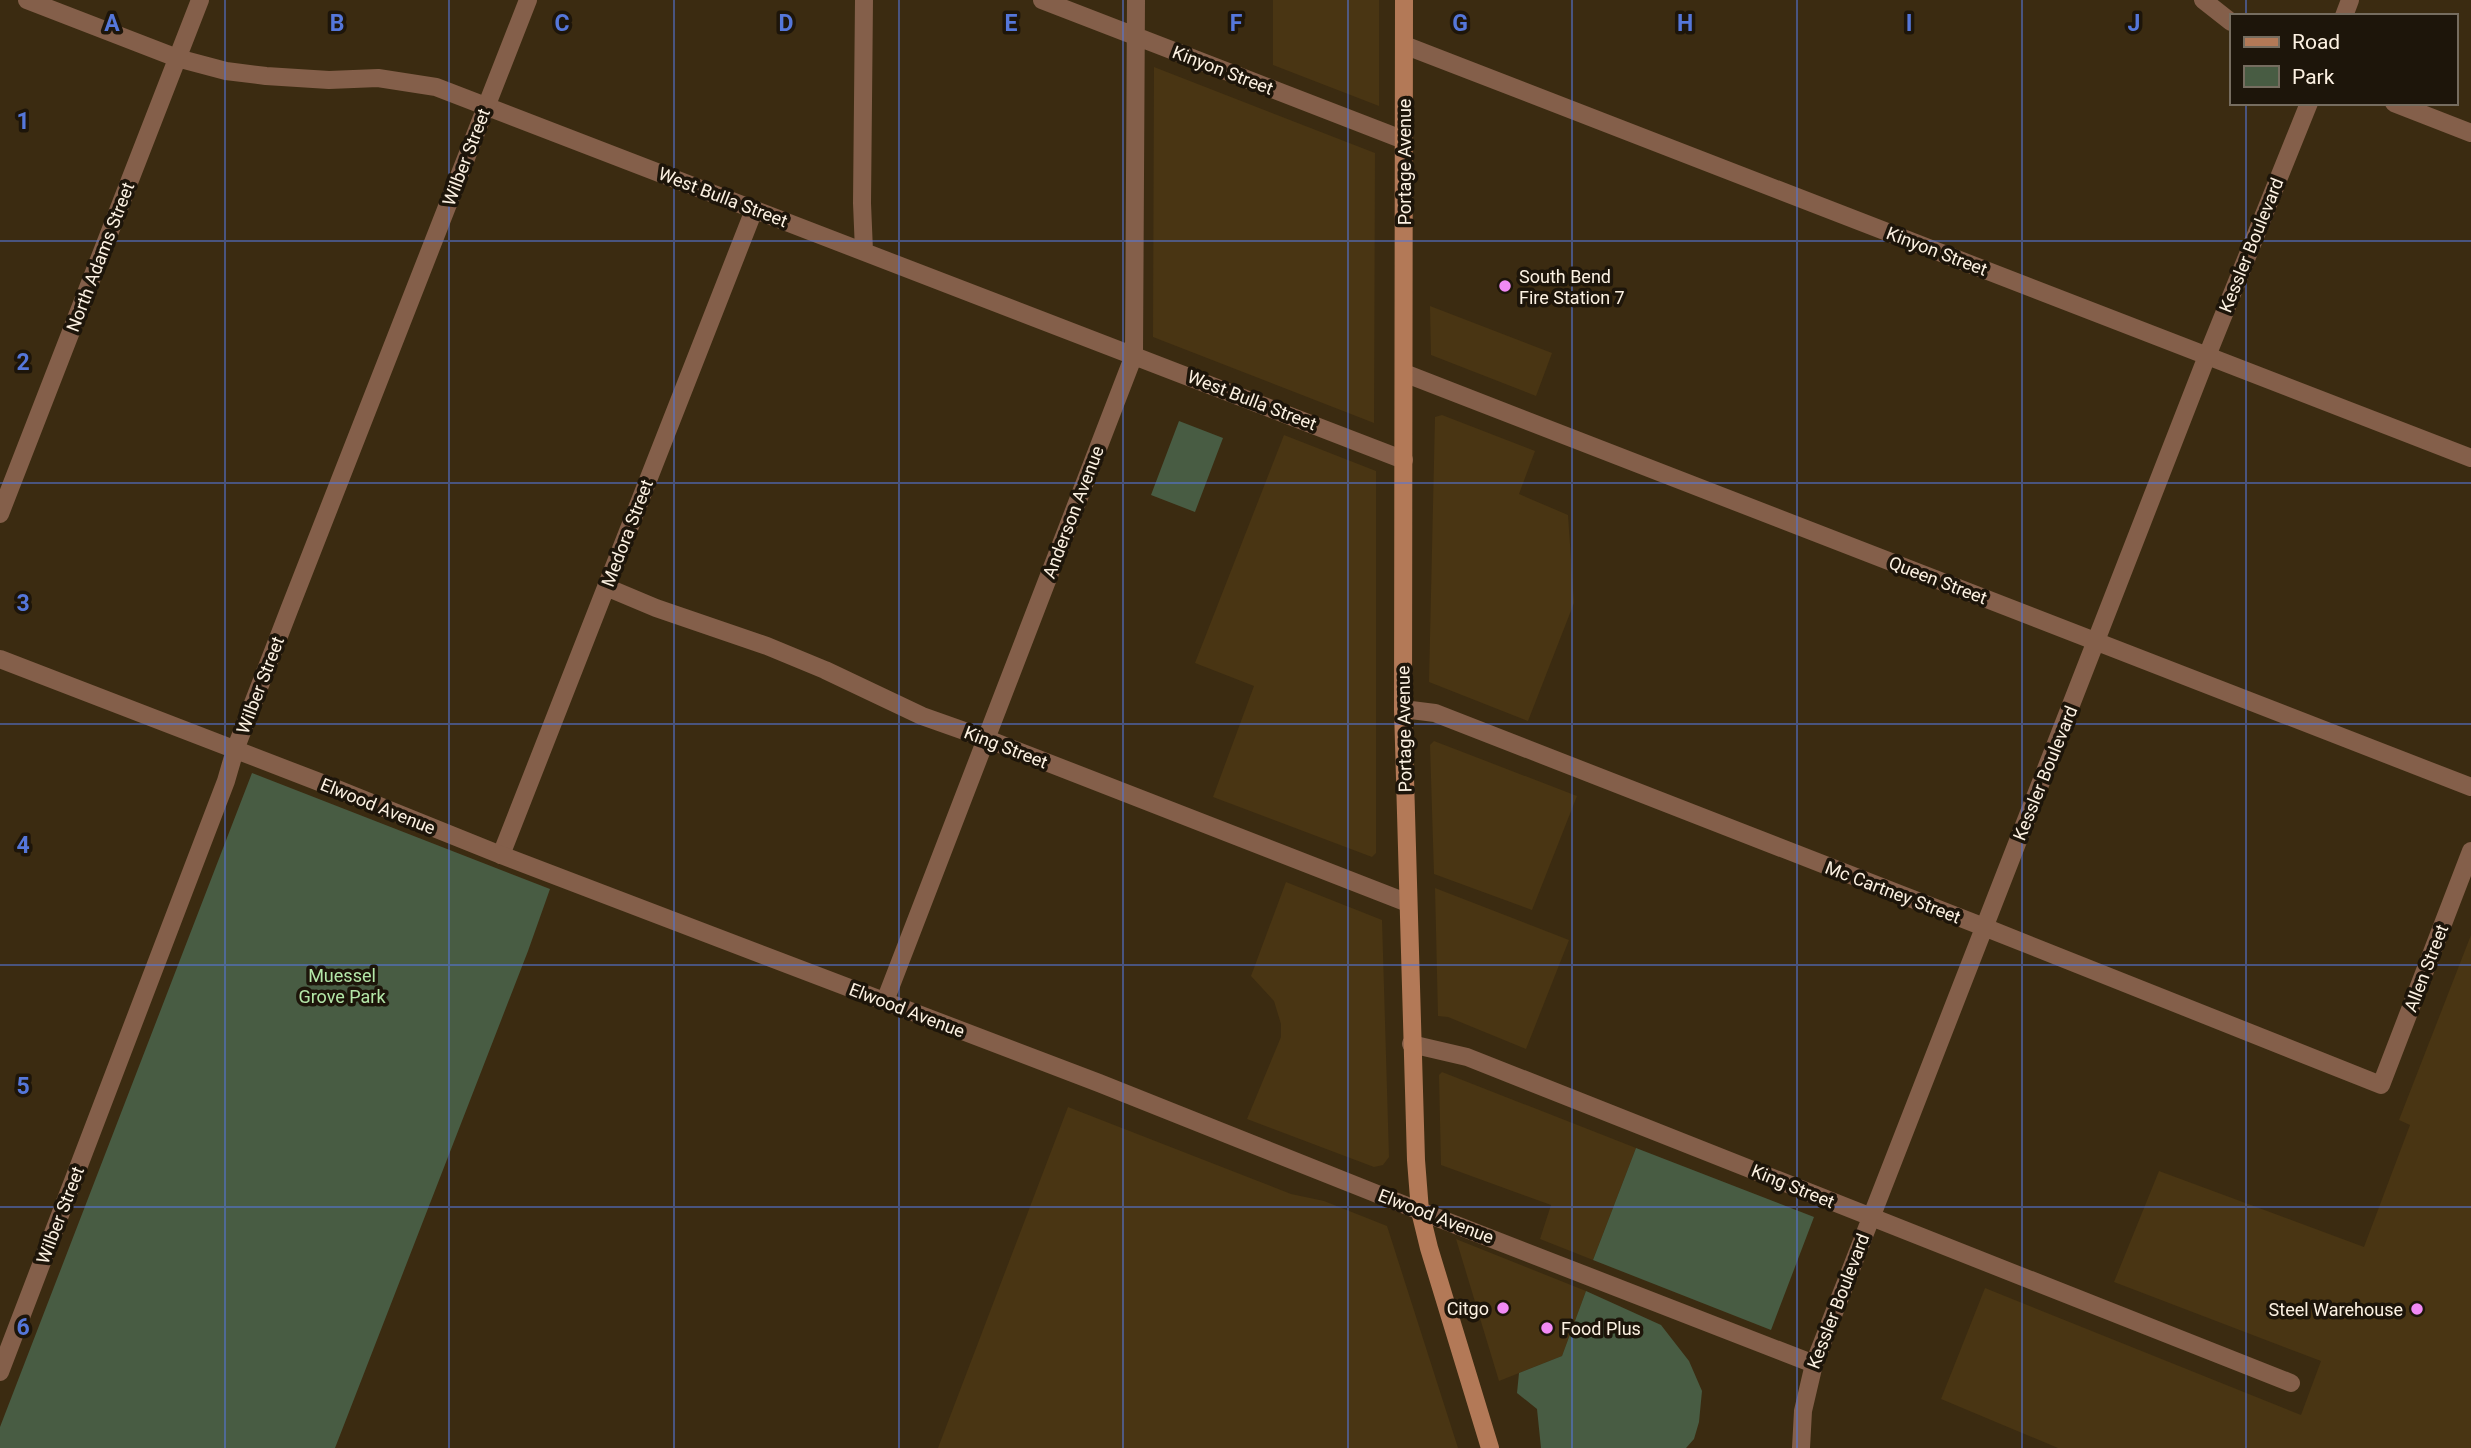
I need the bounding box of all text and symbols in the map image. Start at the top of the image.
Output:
text: A [104,10,120,37]
text: B [330,10,344,37]
text: C [554,10,570,37]
text: D [779,10,793,37]
text: E [1005,10,1018,37]
text: F [1230,10,1243,37]
text: G [1452,10,1468,37]
text: H [1677,10,1693,37]
text: I [1906,10,1912,37]
text: J [2128,10,2140,37]
legend [2230,14,2457,105]
text: Road [2292,30,2340,54]
street label: Kinyon Street [1170,41,1276,99]
text: Park [2292,65,2335,89]
street label: Portage Avenue [1394,99,1415,225]
street label: Wilber Street [438,105,494,209]
text: 1 [16,108,30,135]
street label: West Bulla Street [656,163,791,231]
street label: Kessler Boulevard [2214,175,2288,315]
street label: North Adams Street [62,179,138,335]
street label: Kinyon Street [1884,222,1990,280]
place label: South Bend Fire Station 7 [1519,266,1625,308]
marker: South Bend Fire Station 7 [1497,278,1513,294]
text: 2 [16,349,30,376]
street label: West Bulla Street [1185,366,1320,434]
street label: Anderson Avenue [1038,443,1108,581]
street label: Medora Street [597,476,657,590]
street label: Queen Street [1886,552,1990,608]
text: 3 [16,590,30,617]
street label: Wilber Street [232,633,288,737]
street label: Portage Avenue [1392,665,1416,793]
street label: Kessler Boulevard [2008,703,2082,843]
street label: King Street [961,721,1051,773]
street label: Elwood Avenue [317,773,439,839]
text: 4 [16,832,30,859]
street label: Mc Cartney Street [1822,857,1964,928]
street label: Allen Street [2400,921,2452,1015]
park label: Muessel Grove Park [298,965,386,1007]
street label: Elwood Avenue [846,978,968,1042]
text: 5 [16,1073,30,1100]
street label: King Street [1748,1160,1838,1212]
street label: Wilber Street [32,1163,88,1267]
street label: Elwood Avenue [1375,1184,1497,1248]
street label: Kessler Boulevard [1803,1230,1873,1372]
place label: Citgo [1447,1298,1489,1319]
place label: Steel Warehouse [2269,1299,2403,1320]
marker: Citgo [1495,1300,1511,1316]
marker: Steel Warehouse [2409,1301,2425,1317]
text: 6 [16,1314,30,1341]
place label: Food Plus [1561,1318,1641,1339]
marker: Food Plus [1539,1320,1555,1336]

